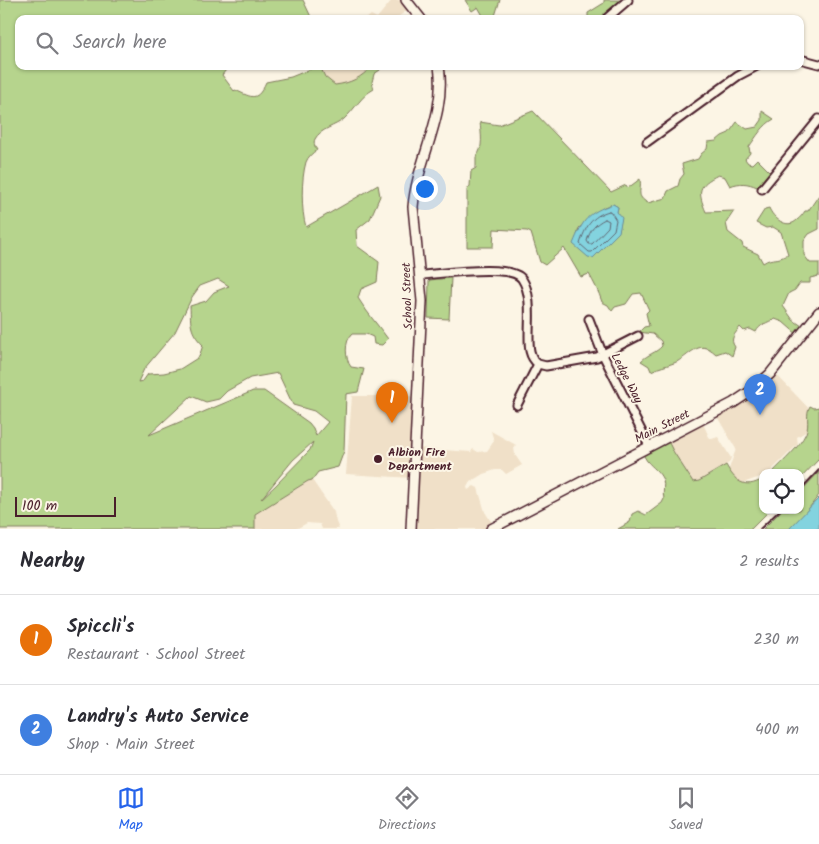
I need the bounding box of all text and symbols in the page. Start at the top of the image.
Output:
search box [15,15,804,70]
text: Search here [73,28,167,58]
icon: search [33,29,61,57]
your location [412,176,438,202]
street label: School Street [397,262,418,330]
street label: Ledge Way [606,350,648,407]
pin: 2 [744,374,776,415]
pin: 1 [376,382,408,423]
street label: Main Street [631,404,693,448]
place label: Albion Fire Department [388,443,453,476]
marker: Albion Fire Department [372,453,384,465]
map controls [759,469,804,514]
button: locate [759,469,804,514]
scale bar [15,494,116,517]
text: 100 m [22,495,57,517]
text: Nearby [20,545,85,578]
text: 2 results [739,549,799,574]
text: Spiccli's [67,612,134,642]
text: 1 [34,627,38,652]
text: 230 m [753,627,799,652]
text: Restaurant · School Street [67,642,246,667]
text: Landry's Auto Service [67,702,249,732]
text: 2 [31,717,41,742]
text: 400 m [755,717,799,742]
text: Shop · Main Street [67,732,195,757]
tab: Map [117,784,145,836]
tab: Directions [378,784,436,836]
tab: Saved [669,784,702,836]

